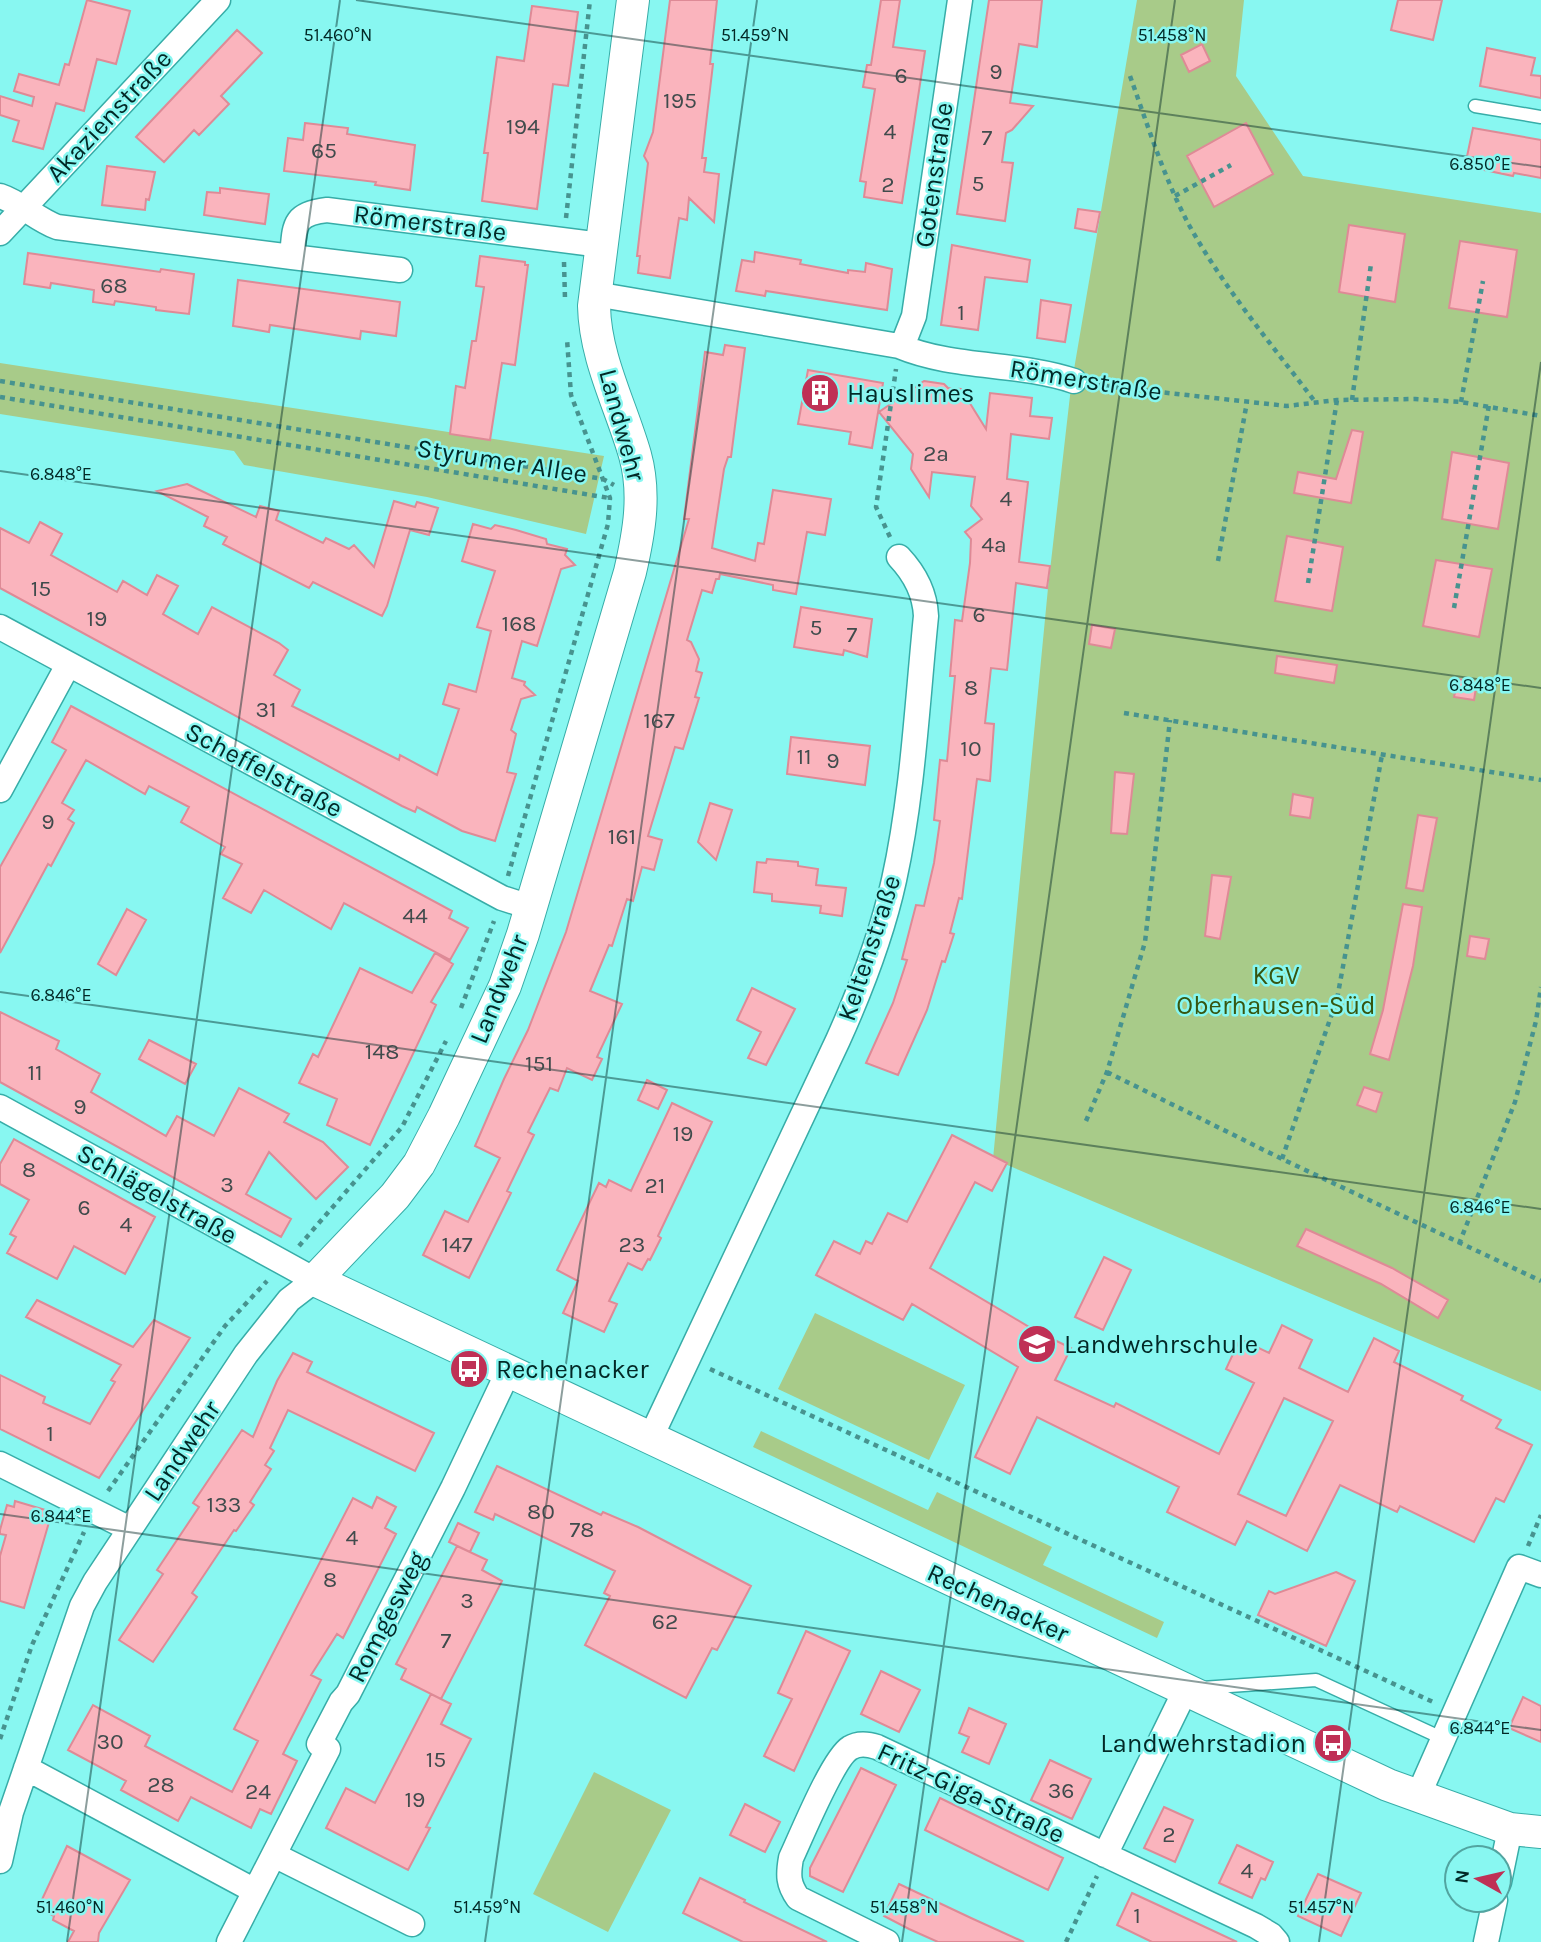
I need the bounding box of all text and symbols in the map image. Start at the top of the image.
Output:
text: 51.460°N [304,24,372,46]
text: 51.459°N [721,24,789,46]
text: 51.458°N [1137,24,1207,46]
street label: Akazienstraße [40,43,178,189]
house number: 9 [989,58,1003,85]
house number: 6 [894,62,908,89]
house number: 195 [663,87,697,114]
street label: Gotenstraße [908,100,960,250]
house number: 194 [506,113,540,140]
house number: 4 [884,118,897,145]
house number: 7 [982,124,993,151]
house number: 65 [311,137,337,164]
text: 6.850°E [1449,153,1511,175]
house number: 5 [972,170,984,197]
house number: 2 [881,171,895,198]
street label: Römerstraße [352,198,508,248]
house number: 68 [100,272,128,299]
house number: 1 [957,299,965,326]
street label: Römerstraße [1008,353,1164,407]
street label: Landwehr [592,366,652,485]
building icon: Hauslimes [799,372,841,414]
place label: Hauslimes [847,378,974,409]
street label: Styrumer Allee [415,432,589,490]
house number: 2a [923,440,949,467]
text: 6.848°E [30,463,92,485]
house number: 4 [1000,485,1013,512]
house number: 4a [981,531,1007,558]
house number: 15 [31,575,51,602]
house number: 6 [972,601,986,628]
house number: 19 [87,605,107,632]
house number: 168 [502,610,536,637]
house number: 5 [810,614,822,641]
house number: 7 [847,621,858,648]
house number: 8 [964,674,978,701]
text: 6.848°E [1449,674,1511,696]
house number: 31 [255,696,277,723]
house number: 167 [643,707,675,734]
street label: Scheffelstraße [180,716,348,824]
house number: 10 [960,735,982,762]
house number: 11 [796,743,812,770]
house number: 9 [826,747,840,774]
house number: 9 [41,808,55,835]
house number: 161 [608,823,636,850]
street label: Keltenstraße [831,871,907,1025]
house number: 44 [402,902,428,929]
street label: Landwehr [463,929,535,1048]
park label: KGV Oberhausen-Süd [1176,960,1376,1021]
text: 6.846°E [30,984,92,1006]
house number: 148 [365,1038,399,1065]
house number: 151 [525,1050,553,1077]
house number: 11 [27,1059,43,1086]
house number: 9 [73,1093,87,1120]
house number: 19 [673,1120,693,1147]
street label: Schlägelstraße [72,1137,242,1251]
house number: 8 [22,1156,36,1183]
house number: 3 [220,1171,234,1198]
house number: 21 [645,1172,665,1199]
house number: 6 [77,1194,91,1221]
text: 6.846°E [1449,1196,1511,1218]
house number: 4 [120,1211,133,1238]
house number: 147 [441,1231,473,1258]
house number: 23 [619,1231,645,1258]
school or university icon: Landwehrschule [1016,1323,1058,1365]
place label: Landwehrschule [1064,1329,1258,1360]
bus stop icon: Rechenacker [448,1348,490,1390]
place label: Rechenacker [496,1354,649,1385]
street label: Landwehr [137,1394,227,1507]
house number: 1 [46,1420,54,1447]
house number: 133 [207,1491,241,1518]
house number: 80 [527,1498,555,1525]
text: 6.844°E [31,1505,91,1527]
house number: 78 [570,1516,594,1543]
house number: 4 [346,1524,359,1551]
street label: Romgesweg [341,1546,433,1688]
street label: Rechenacker [922,1557,1074,1650]
house number: 8 [323,1566,337,1593]
house number: 3 [460,1587,474,1614]
house number: 62 [652,1608,678,1635]
house number: 7 [441,1627,452,1654]
text: 6.844°E [1450,1717,1510,1739]
bus stop icon: Landwehrstadion [1312,1722,1354,1764]
house number: 30 [96,1728,124,1755]
place label: Landwehrstadion [1100,1728,1306,1759]
street label: Fritz-Giga-Straße [872,1736,1070,1850]
house number: 15 [426,1746,446,1773]
house number: 28 [147,1771,175,1798]
house number: 36 [1048,1777,1074,1804]
house number: 24 [245,1778,271,1805]
house number: 19 [405,1786,425,1813]
house number: 2 [1162,1821,1176,1848]
north arrow [1443,1844,1513,1914]
house number: 4 [1241,1857,1254,1884]
text: N [1450,1868,1474,1885]
text: 51.460°N [36,1896,104,1918]
text: 51.459°N [453,1896,521,1918]
text: 51.458°N [869,1896,939,1918]
text: 51.457°N [1288,1896,1354,1918]
house number: 1 [1133,1902,1141,1929]

